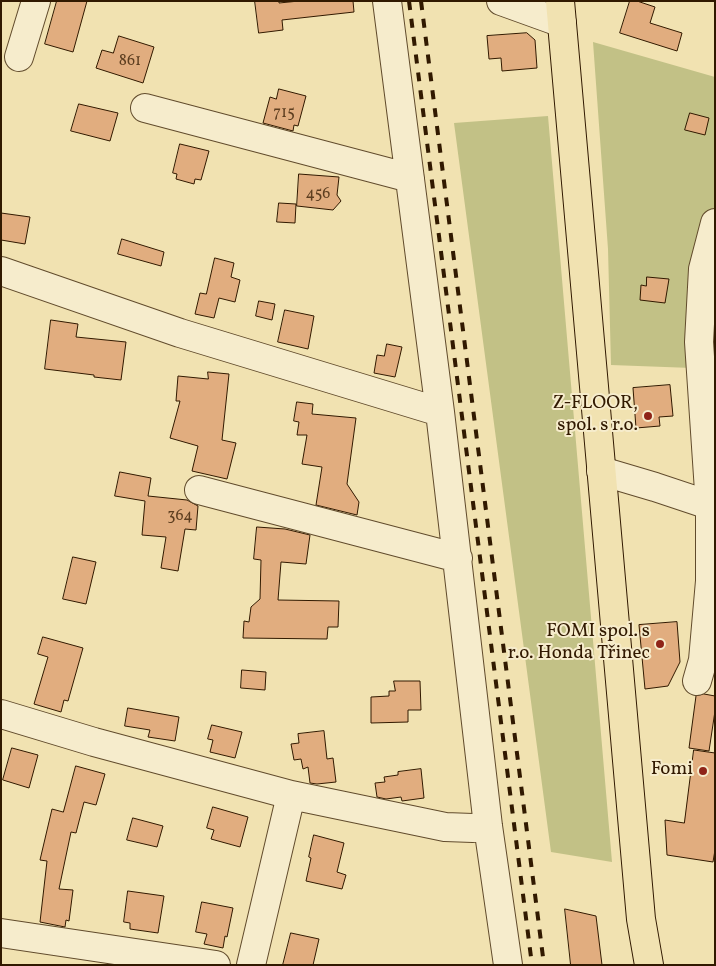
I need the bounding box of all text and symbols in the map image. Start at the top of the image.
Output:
house number: 861 [119,52,141,72]
house number: 715 [273,104,295,124]
house number: 456 [306,185,330,205]
place label: Z-FLOOR, spol. s r.o. [552,394,638,438]
marker: Z-FLOOR, spol. s r.o. [642,410,654,422]
house number: 364 [167,507,193,527]
place label: FOMI spol. s r.o. Honda Třinec [508,622,650,666]
marker: FOMI spol. s r.o. Honda Třinec [654,638,666,650]
place label: Fomi [651,760,693,782]
marker: Fomi [697,765,709,777]

